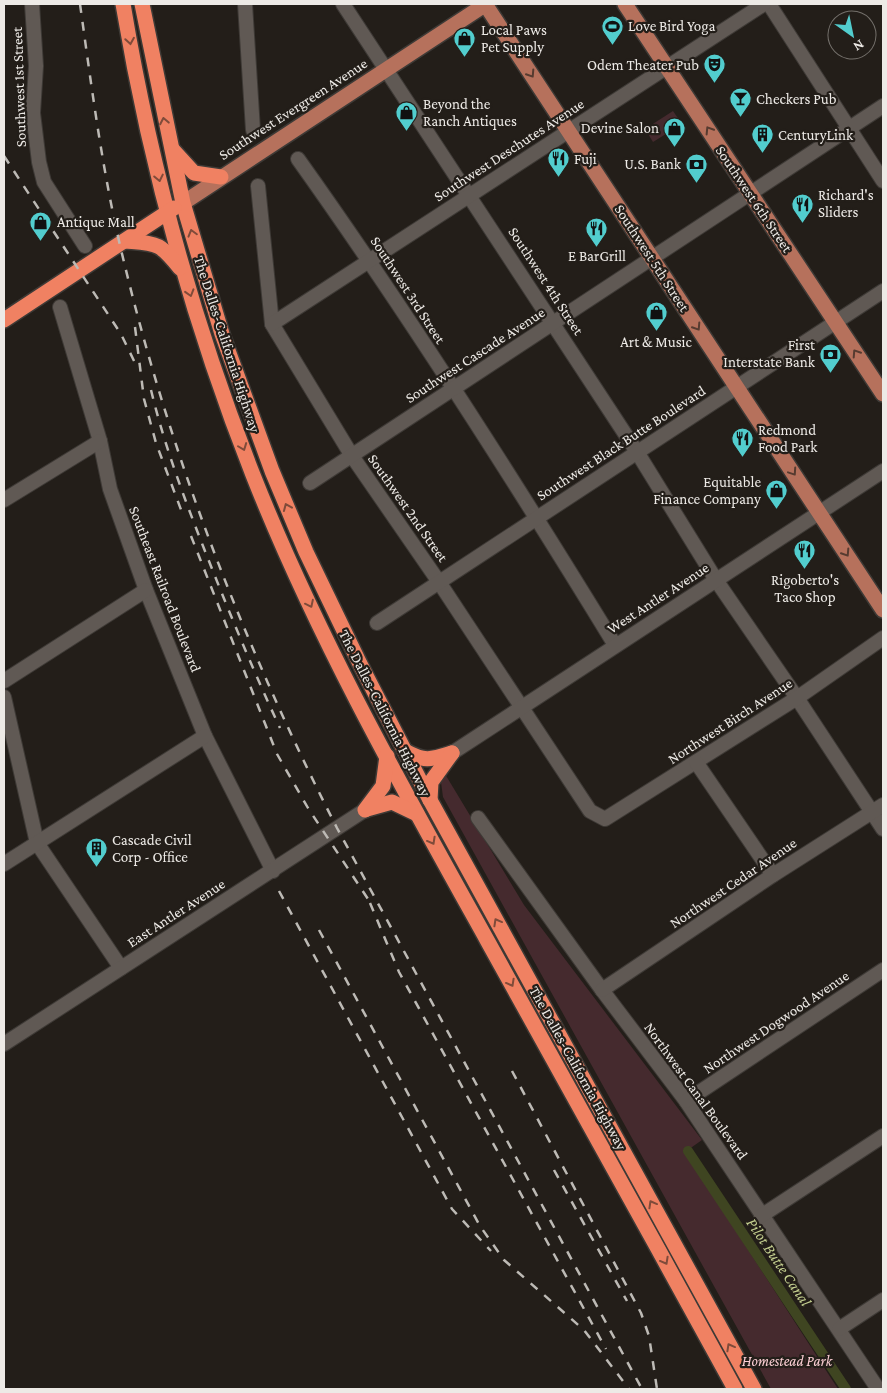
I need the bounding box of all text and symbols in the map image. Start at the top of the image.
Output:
north arrow [827,10,877,60]
sports icon: Love Bird Yoga [600,14,624,45]
place label: Love Bird Yoga [628,18,715,35]
place label: Local Paws Pet Supply [481,22,547,56]
street label: Southwest 1st Street [9,26,29,147]
shop icon: Local Paws Pet Supply [453,27,477,58]
one-way arrow [124,37,134,46]
text: N [850,37,867,55]
theatre icon: Odem Theater Pub [703,53,727,84]
street label: Southwest Evergreen Avenue [216,55,371,164]
place label: Odem Theater Pub [587,57,699,73]
one-way arrow [525,69,535,78]
bar icon: Checkers Pub [728,87,752,118]
place label: Checkers Pub [756,91,837,107]
street label: Southwest Deschutes Avenue [431,95,587,205]
place label: Beyond the Ranch Antiques [423,96,517,130]
shop icon: Beyond the Ranch Antiques [395,101,419,132]
one-way arrow [160,116,170,125]
shop icon: Devine Salon [663,116,687,147]
place label: Devine Salon [581,120,659,136]
building icon: CenturyLink [750,123,774,154]
one-way arrow [706,126,715,136]
place label: CenturyLink [778,127,854,144]
street label: Southwest 6th Street [712,143,796,256]
restaurant icon: Fuji [546,147,570,178]
place label: Fuji [574,151,597,168]
bank icon: U.S. Bank [685,152,709,183]
place label: U.S. Bank [624,156,682,172]
one-way arrow [153,173,163,182]
place label: Richard's Sliders [818,187,874,220]
restaurant icon: Richard's Sliders [790,192,814,223]
street label: Southwest 5th Street [611,201,693,315]
shop icon: Antique Mall [29,210,53,241]
place label: Antique Mall [57,214,135,231]
restaurant icon: E BarGrill [585,216,609,247]
street label: Southwest 4th Street [505,224,587,339]
one-way arrow [187,229,197,238]
street label: Southwest 3rd Street [367,233,449,347]
place label: E BarGrill [568,248,626,264]
street label: The Dalles-California Highway [190,254,263,435]
one-way arrow [184,289,194,297]
shop icon: Art & Music [644,301,668,332]
street label: Southwest Cascade Avenue [402,304,548,406]
one-way arrow [691,322,701,331]
place label: Art & Music [620,334,692,350]
place label: First Interstate Bank [723,337,816,370]
bank icon: First Interstate Bank [819,342,843,373]
one-way arrow [853,350,863,359]
street label: Southwest Black Butte Boulevard [534,382,708,504]
place label: Redmond Food Park [758,422,818,455]
restaurant icon: Redmond Food Park [730,427,754,458]
one-way arrow [237,442,247,451]
street label: Southwest 2nd Street [365,451,452,566]
one-way arrow [786,466,796,475]
place label: Equitable Finance Company [653,474,761,508]
shop icon: Equitable Finance Company [765,479,789,510]
one-way arrow [282,503,293,512]
street label: Southeast Railroad Boulevard [126,504,204,674]
restaurant icon: Rigoberto's Taco Shop [793,539,817,570]
one-way arrow [840,547,849,557]
street label: West Antler Avenue [604,559,712,637]
place label: Rigoberto's Taco Shop [771,572,839,606]
one-way arrow [303,599,314,608]
street label: The Dalles-California Highway [335,627,434,799]
street label: Northwest Birch Avenue [665,675,796,767]
place label: Cascade Civil Corp - Office [112,832,192,866]
street label: Northwest Cedar Avenue [667,834,800,931]
one-way arrow [426,836,436,845]
building icon: Cascade Civil Corp - Office [84,837,108,868]
street label: East Antler Avenue [124,875,228,951]
one-way arrow [493,919,503,928]
street label: Northwest Dogwood Avenue [700,967,853,1078]
one-way arrow [505,978,515,987]
street label: The Dalles-California Highway [525,983,630,1153]
street label: Northwest Canal Boulevard [641,1020,751,1162]
one-way arrow [648,1200,658,1209]
water label: Pilot Butte Canal [743,1215,815,1310]
one-way arrow [659,1256,669,1265]
one-way arrow [726,1343,736,1352]
park label: Homestead Park [742,1353,834,1369]

